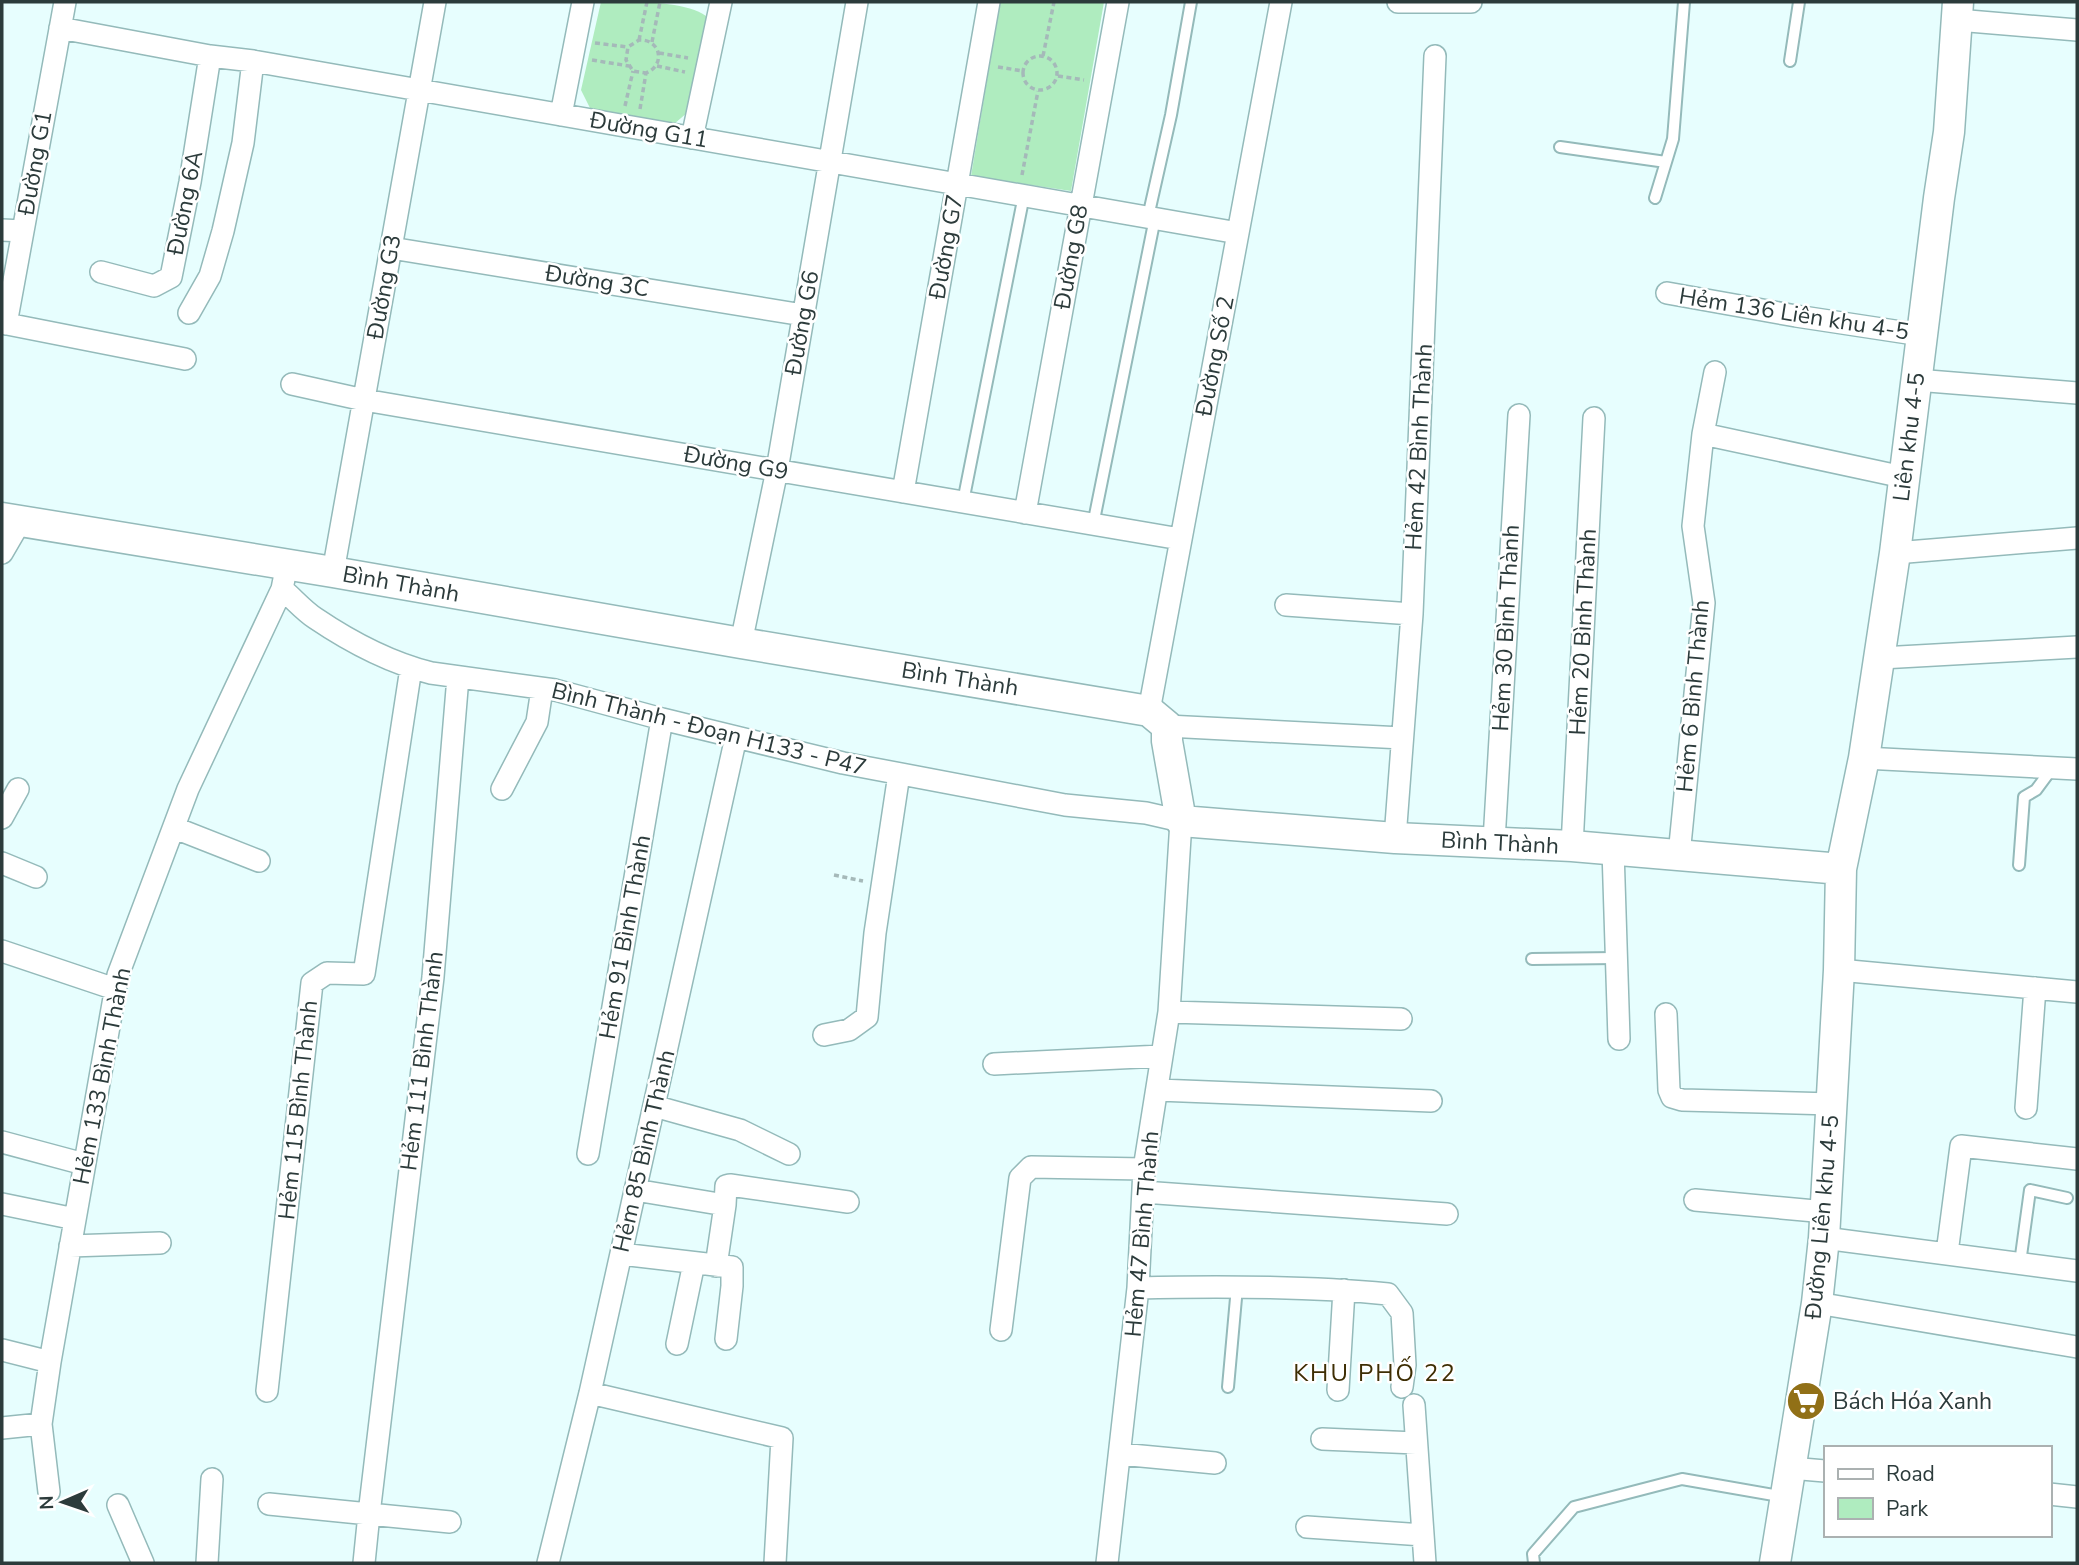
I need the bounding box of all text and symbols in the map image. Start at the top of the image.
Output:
street label: Đường G11 [586,104,711,156]
street label: Đường G1 [10,108,59,219]
street label: Đường 6A [160,148,210,259]
street label: Đường G7 [921,192,970,303]
street label: Đường G8 [1046,202,1095,313]
street label: Đường G3 [359,232,408,343]
street label: Đường 3C [542,257,651,304]
street label: Đường G6 [777,268,826,379]
street label: Hẻm 136 Liên khu 4-5 [1677,281,1911,347]
street label: Đường Số 2 [1188,293,1242,420]
street label: Hẻm 42 Bình Thành [1398,343,1440,551]
street label: Liên khu 4-5 [1886,371,1932,503]
street label: Đường G9 [680,438,791,487]
street label: Hẻm 30 Bình Thành [1485,524,1527,732]
street label: Hẻm 20 Bình Thành [1562,528,1604,736]
street label: Bình Thành [340,558,462,610]
street label: Hẻm 6 Bình Thành [1669,598,1717,794]
street label: Bình Thành [899,654,1021,704]
street label: Bình Thành - Đoạn H133 - P47 [548,675,870,783]
street label: Bình Thành [1440,824,1560,862]
street label: Hẻm 91 Bình Thành [592,832,658,1042]
street label: Hẻm 111 Bình Thành [393,950,451,1172]
street label: Hẻm 133 Bình Thành [66,965,138,1187]
street label: Hẻm 115 Bình Thành [271,999,325,1221]
street label: Hẻm 85 Bình Thành [606,1047,682,1255]
street label: Đường Liên khu 4-5 [1798,1114,1846,1321]
street label: Hẻm 47 Bình Thành [1118,1130,1166,1338]
district label: KHU PHỐ 22 [1293,1356,1457,1389]
supermarket icon: Bách Hóa Xanh [1785,1380,1827,1422]
place label: Bách Hóa Xanh [1833,1386,1992,1417]
legend [1824,1446,2051,1537]
text: Road [1886,1460,1935,1488]
north arrow [28,1467,98,1537]
text: N [34,1495,60,1510]
text: Park [1886,1495,1928,1523]

